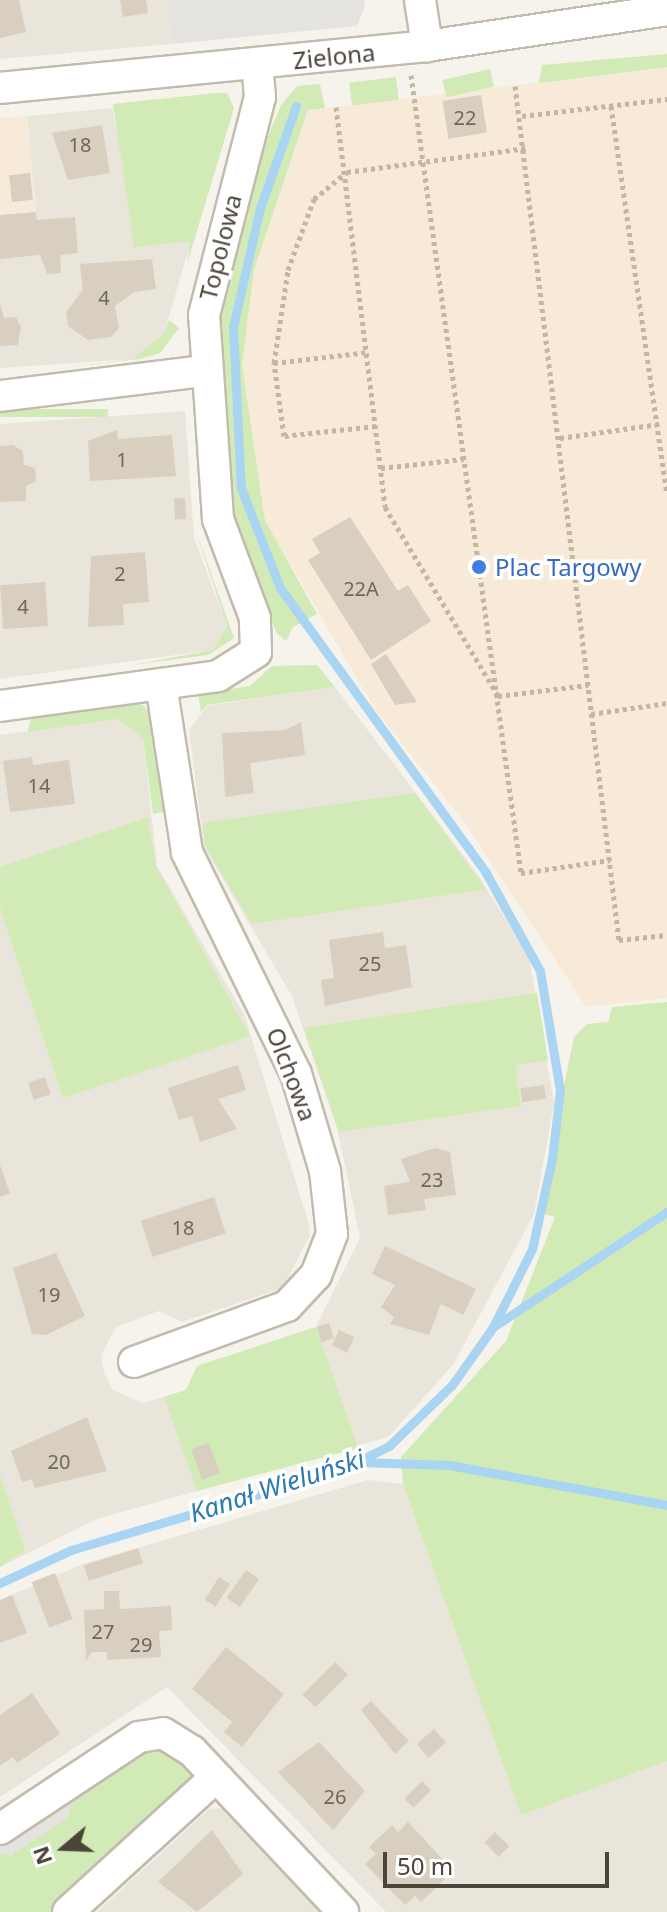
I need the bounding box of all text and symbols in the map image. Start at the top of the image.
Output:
street label: Zielona [291,37,377,75]
house number: 22 [454,105,476,129]
house number: 18 [69,132,91,156]
street label: Topolowa [193,191,247,303]
house number: 4 [98,285,110,309]
house number: 1 [116,447,128,471]
place label: Plac Targowy [495,553,641,581]
marker: Plac Targowy [470,558,488,576]
house number: 2 [114,561,126,585]
house number: 22A [343,576,379,600]
house number: 4 [17,594,29,618]
house number: 14 [28,773,50,797]
house number: 25 [359,951,381,975]
street label: Olchowa [261,1023,323,1125]
house number: 23 [421,1167,443,1191]
house number: 18 [172,1215,194,1239]
house number: 19 [38,1282,60,1306]
water label: Kanał Wieluński [186,1443,368,1529]
house number: 20 [48,1449,70,1473]
house number: 27 [92,1619,114,1643]
house number: 29 [130,1632,152,1656]
house number: 26 [324,1784,346,1808]
north arrow [24,1808,104,1888]
scale bar [387,1836,613,1886]
text: N [24,1842,58,1869]
text: 50 m [397,1849,453,1882]

